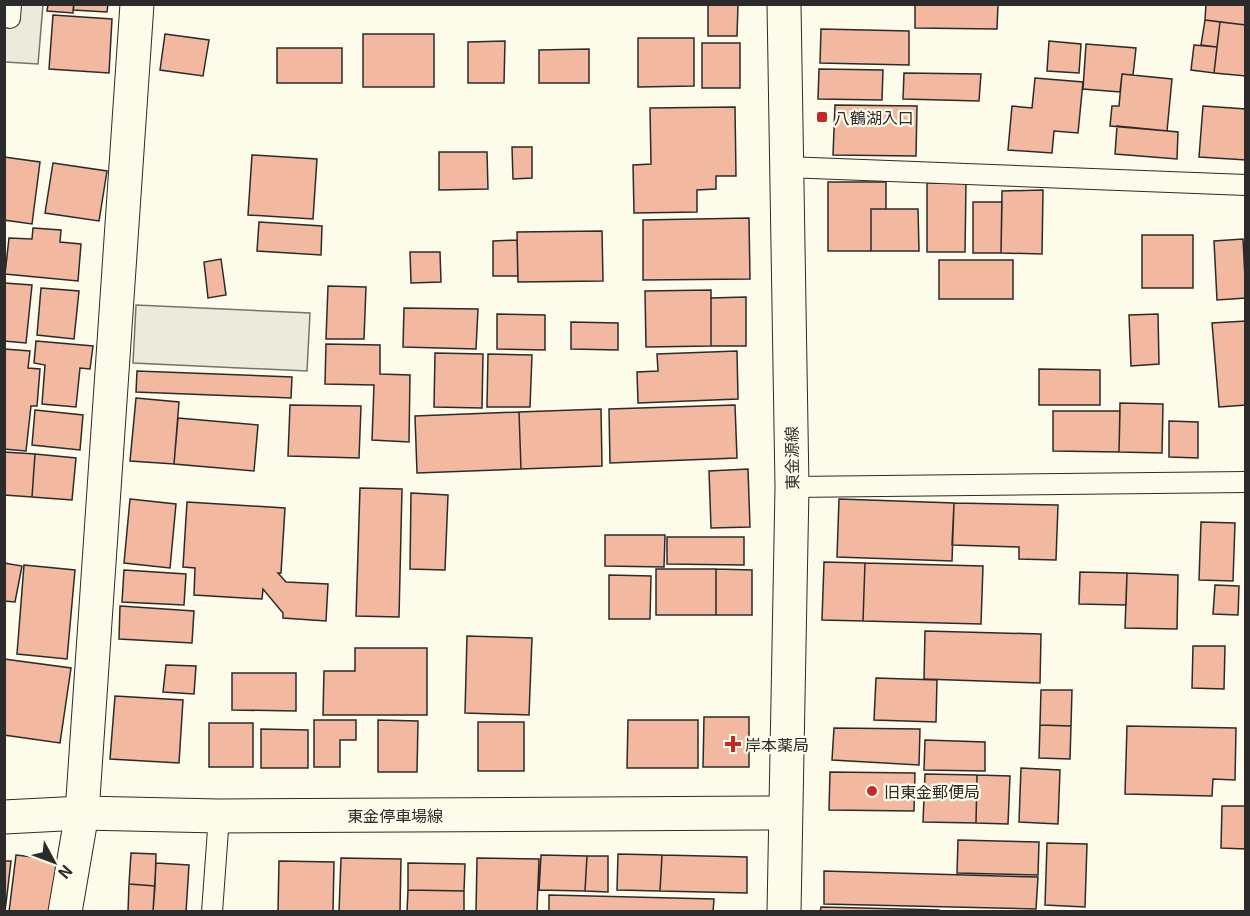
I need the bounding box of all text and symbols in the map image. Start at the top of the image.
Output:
place label: 八鶴湖入口 [834,105,914,129]
marker: 八鶴湖入口 [815,110,829,124]
street label: 東金源線 [778,426,804,490]
place label: 岸本薬局 [745,732,809,756]
marker: 岸本薬局 [726,737,740,751]
place label: 旧東金郵便局 [884,779,980,803]
marker: 旧東金郵便局 [865,784,879,798]
street label: 東金停車場線 [347,803,443,827]
north arrow [24,832,84,892]
text: N [53,860,79,885]

